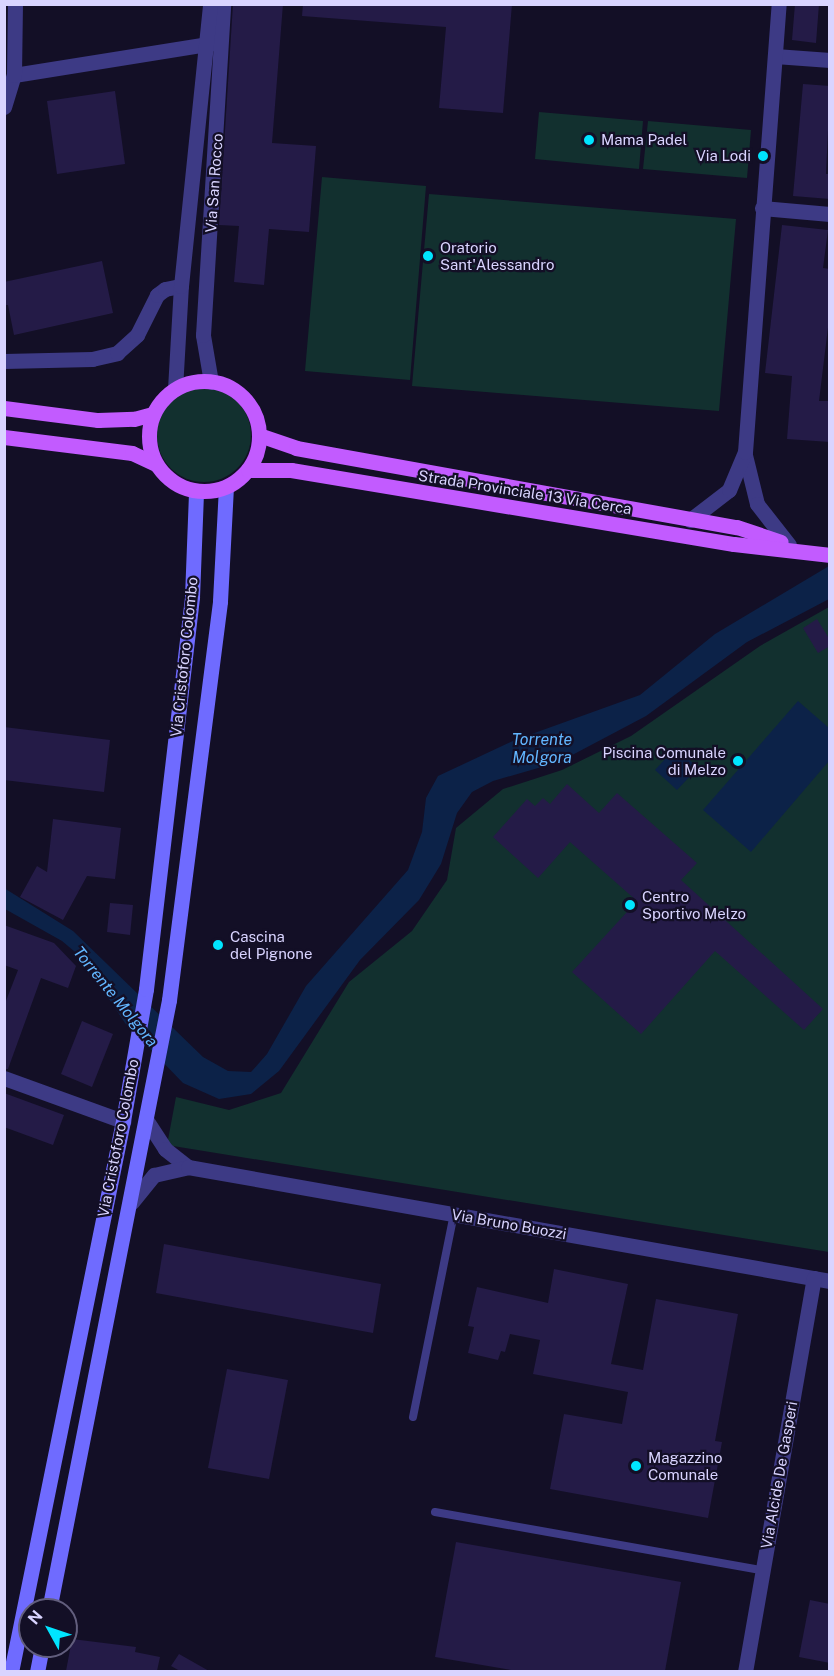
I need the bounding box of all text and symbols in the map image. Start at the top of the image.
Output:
place label: Mama Padel [601,131,687,149]
street label: Via San Rocco [202,133,226,233]
marker: Mama Padel [582,133,596,147]
place label: Via Lodi [696,147,751,165]
marker: Via Lodi [756,149,770,163]
place label: Oratorio Sant'Alessandro [440,238,555,273]
marker: Oratorio Sant'Alessandro [421,249,435,263]
street label: Strada Provinciale 13 Via Cerca [417,466,633,518]
street label: Via Cristoforo Colombo [167,576,201,738]
water label: Torrente Molgora [512,730,572,768]
place label: Piscina Comunale di Melzo [603,743,726,778]
marker: Piscina Comunale di Melzo [731,754,745,768]
place label: Centro Sportivo Melzo [642,887,746,922]
marker: Centro Sportivo Melzo [623,898,637,912]
place label: Cascina del Pignone [230,927,312,962]
marker: Cascina del Pignone [211,938,225,952]
water label: Torrente Molgora [69,943,161,1051]
street label: Via Cristoforo Colombo [94,1057,142,1219]
street label: Via Bruno Buozzi [450,1205,568,1243]
street label: Via Alcide De Gasperi [757,1400,801,1550]
place label: Magazzino Comunale [648,1448,722,1483]
marker: Magazzino Comunale [629,1459,643,1473]
north arrow [18,1598,78,1658]
text: N [24,1606,47,1628]

